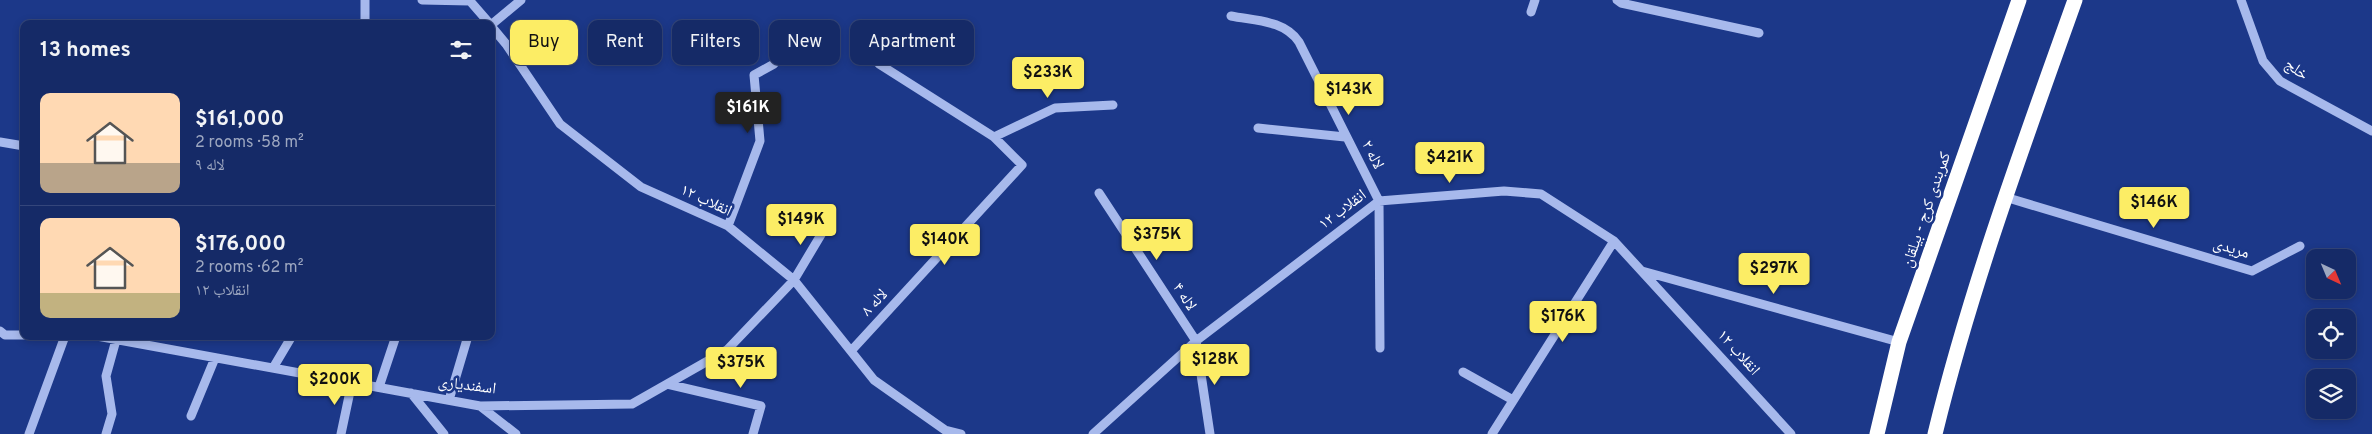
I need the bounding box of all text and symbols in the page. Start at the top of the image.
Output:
chip: Buy [510,20,578,65]
chip: Rent [588,20,662,65]
chip: Filters [672,20,759,65]
chip: New [769,20,840,65]
chip: Apartment [850,20,974,65]
icon: filters [447,36,475,64]
text: 13 homes [40,37,131,64]
street label: خلج [2280,55,2312,85]
pin: $233K [1013,56,1083,99]
text: $233K [1023,63,1073,83]
pin: $143K [1314,74,1384,116]
text: $143K [1325,80,1373,100]
pin: $161K [713,92,783,134]
text: $161K [726,98,770,118]
text: $161,000 [195,106,284,133]
icon: home [80,113,140,173]
text: 2 rooms · 58 m² [195,133,304,153]
street label: لاله ۲ [1356,137,1388,173]
pin: $421K [1415,142,1485,184]
text: $421K [1426,148,1474,168]
street label: کمربندی کرج - بیلقان [1898,149,1956,270]
text: لاله ۹ [195,156,225,176]
street label: انقلاب ۱۲ [677,180,735,222]
street label: انقلاب ۱۲ [1315,186,1371,234]
pin: $146K [2119,186,2189,229]
text: $146K [2130,193,2178,213]
pin: $149K [766,204,836,246]
text: $149K [777,210,825,230]
pin: $375K [1122,218,1192,261]
pin: $140K [910,224,980,266]
text: $375K [1133,225,1181,245]
text: $140K [921,230,969,250]
text: $176,000 [195,231,286,258]
street label: مریدی [2211,234,2251,264]
icon: home [80,238,140,298]
north arrow [2306,249,2356,299]
map controls [2306,249,2356,419]
pin: $297K [1739,252,1809,295]
text: 2 rooms · 62 m² [195,258,303,278]
text: $297K [1750,259,1798,279]
street label: لاله ۴ [1167,279,1201,315]
text: انقلاب ۱۲ [195,281,250,301]
street label: لاله ۸ [857,285,893,321]
pin: $176K [1528,300,1598,343]
text: $176K [1541,307,1586,327]
button: locate [2306,309,2356,359]
street label: انقلاب ۱۲ [1712,326,1764,380]
pin: $128K [1180,344,1250,386]
pin: $375K [706,346,776,389]
text: $128K [1191,350,1239,370]
text: $375K [717,353,765,373]
pin: $200K [300,364,370,406]
button: layers [2306,369,2356,419]
text: $200K [309,370,361,390]
street label: اسفندیاری [437,373,497,399]

